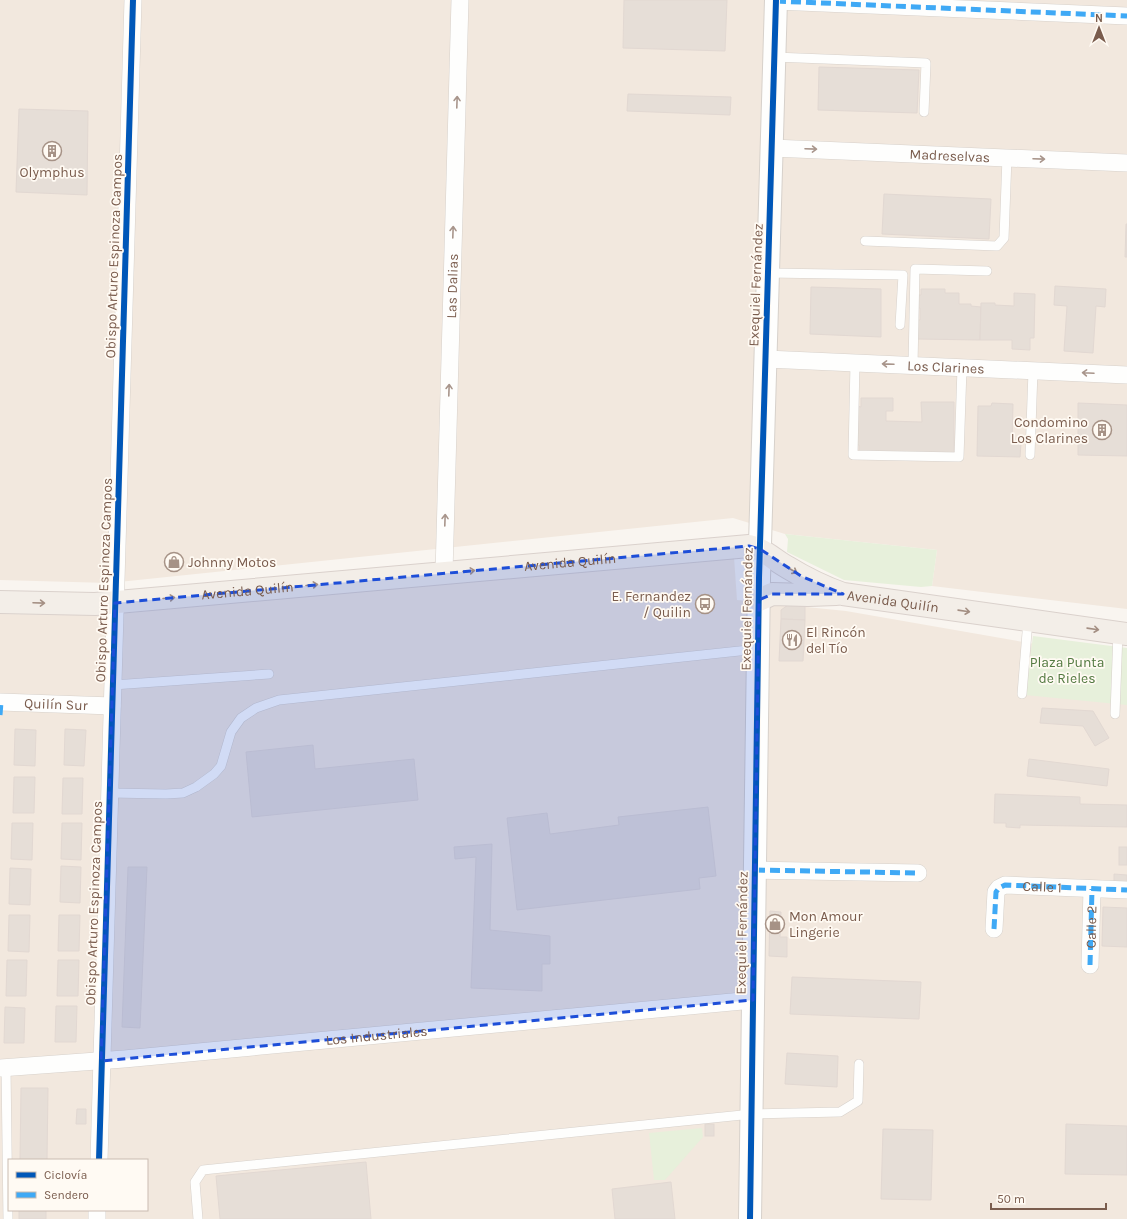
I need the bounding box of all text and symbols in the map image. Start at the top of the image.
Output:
north arrow [1079,8,1119,48]
text: N [1095,12,1103,25]
one-way arrow [453,96,461,109]
building icon: Olymphus [41,140,63,162]
one-way arrow [804,145,817,153]
street label: Madreselvas [909,145,991,166]
street label: Obispo Arturo Espinoza Campos [102,153,126,359]
one-way arrow [1032,155,1045,163]
place label: Olymphus [19,164,85,181]
street label: Exequiel Fernández [745,223,767,347]
one-way arrow [450,226,457,239]
street label: Las Dalias [443,253,461,319]
street label: Los Clarines [907,357,985,377]
one-way arrow [882,360,895,368]
one-way arrow [1082,370,1095,377]
one-way arrow [445,384,453,397]
place label: Condomino Los Clarines [1011,414,1088,447]
building icon: Condomino Los Clarines [1091,419,1113,441]
street label: Obispo Arturo Espinoza Campos [92,477,116,683]
one-way arrow [442,514,449,527]
street label: Exequiel Fernández [737,547,757,671]
street label: Avenida Quilín [523,549,617,574]
shop icon: Johnny Motos [163,551,185,573]
place label: Johnny Motos [188,554,276,571]
one-way arrow [463,567,476,574]
one-way arrow [786,567,798,575]
street label: Avenida Quilín [201,578,294,603]
one-way arrow [305,581,318,589]
street label: Avenida Quilín [846,586,940,616]
place label: E. Fernandez / Quilin [611,588,691,621]
bus stop icon: E. Fernandez / Quilin [694,593,716,615]
one-way arrow [162,594,175,601]
one-way arrow [32,599,45,607]
one-way arrow [958,607,971,615]
place label: El Rincón del Tío [806,624,866,657]
one-way arrow [1086,625,1099,633]
restaurant icon: El Rincón del Tío [781,629,803,651]
park label: Plaza Punta de Rieles [1030,654,1104,687]
street label: Quilín Sur [24,694,89,714]
street label: Obispo Arturo Espinoza Campos [82,800,106,1006]
street label: Exequiel Fernández [732,871,752,995]
street label: Calle 1 [1022,877,1062,896]
street label: Calle 2 [1082,905,1100,949]
place label: Mon Amour Lingerie [789,908,864,941]
shop icon: Mon Amour Lingerie [764,913,786,935]
street label: Los Industriales [325,1022,428,1049]
legend [8,1159,148,1211]
text: Ciclovía [44,1168,87,1182]
scale bar [991,1185,1106,1211]
text: Sendero [44,1188,89,1202]
text: 50 m [997,1192,1025,1206]

